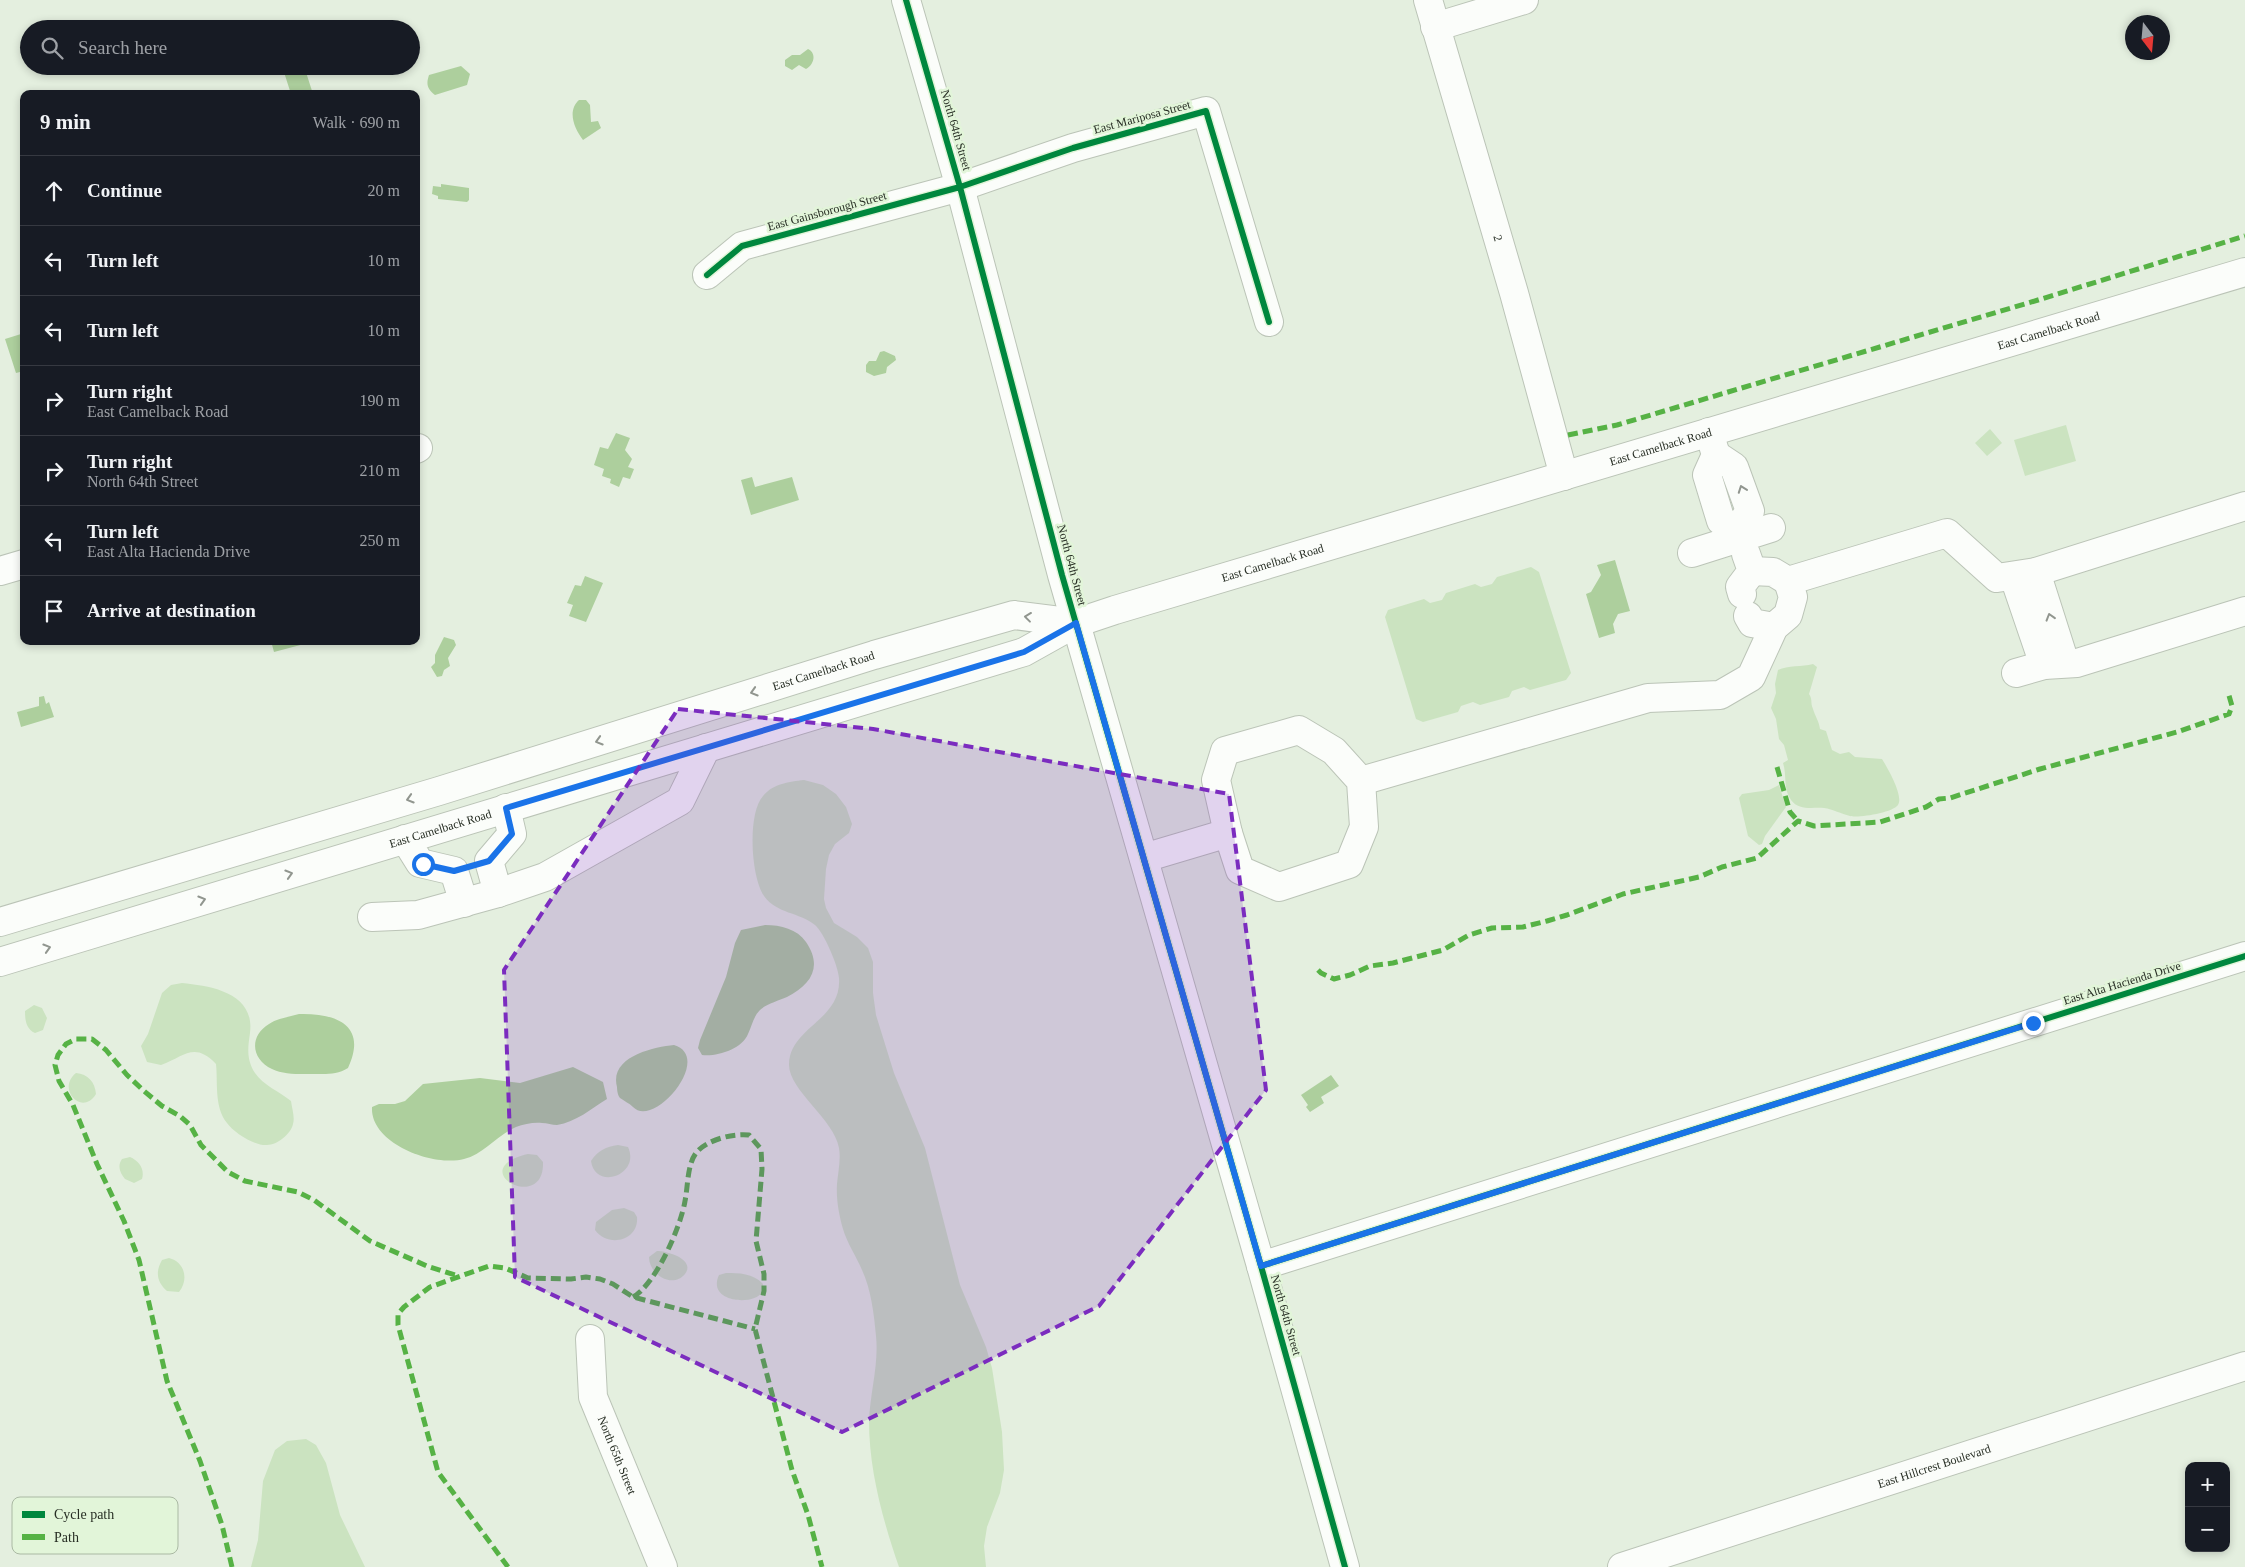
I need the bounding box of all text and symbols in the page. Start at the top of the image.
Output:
north arrow [2125,15,2170,60]
search box [20,20,420,75]
icon: search [38,34,66,62]
text: Search here [78,37,167,58]
street label: North 64th Street [938,88,974,173]
street label: East Mariposa Street [1092,97,1193,137]
text: 9 min [40,110,91,134]
text: Walk · 690 m [313,114,400,131]
icon: ahead [40,177,68,205]
text: Continue [87,180,162,201]
text: 20 m [368,182,400,199]
street label: East Gainsborough Street [766,188,889,234]
street label: 2 [1490,233,1505,243]
icon: left [40,247,68,275]
text: Turn left [87,250,159,271]
text: 10 m [368,252,400,269]
street label: East Camelback Road [1996,309,2101,353]
icon: left [40,317,68,345]
text: Turn left [87,320,159,341]
text: 10 m [368,322,400,339]
text: Turn right [87,381,172,402]
icon: right [40,387,68,415]
text: 190 m [360,392,400,409]
text: East Camelback Road [87,403,228,420]
street label: East Camelback Road [1608,425,1713,469]
text: Turn right [87,451,172,472]
icon: right [40,457,68,485]
text: 210 m [360,462,400,479]
text: North 64th Street [87,473,198,490]
one-way arrow [1738,485,1748,493]
text: Turn left [87,521,159,542]
street label: North 64th Street [1054,523,1090,608]
icon: left [40,527,68,555]
text: 250 m [360,532,400,549]
street label: East Camelback Road [1220,541,1325,585]
text: East Alta Hacienda Drive [87,543,250,560]
icon: arrive [40,597,68,625]
text: Arrive at destination [87,600,256,621]
one-way arrow [1023,612,1031,623]
one-way arrow [2046,614,2056,622]
street label: East Camelback Road [771,648,876,693]
one-way arrow [750,687,759,697]
one-way arrow [595,735,604,745]
one-way arrow [407,794,415,804]
street label: East Camelback Road [387,807,493,851]
route start [412,853,435,876]
one-way arrow [284,870,293,880]
one-way arrow [197,896,206,906]
one-way arrow [42,943,50,953]
street label: East Alta Hacienda Drive [2061,958,2183,1008]
route end [2022,1012,2045,1035]
street label: North 64th Street [1268,1273,1304,1358]
street label: North 65th Street [595,1414,640,1497]
street label: East Hillcrest Boulevard [1876,1441,1992,1491]
map controls [2185,1462,2230,1552]
button: + [2185,1462,2230,1507]
legend [12,1497,178,1554]
text: Cycle path [54,1507,114,1522]
button: − [2185,1507,2230,1552]
text: Path [54,1530,79,1545]

